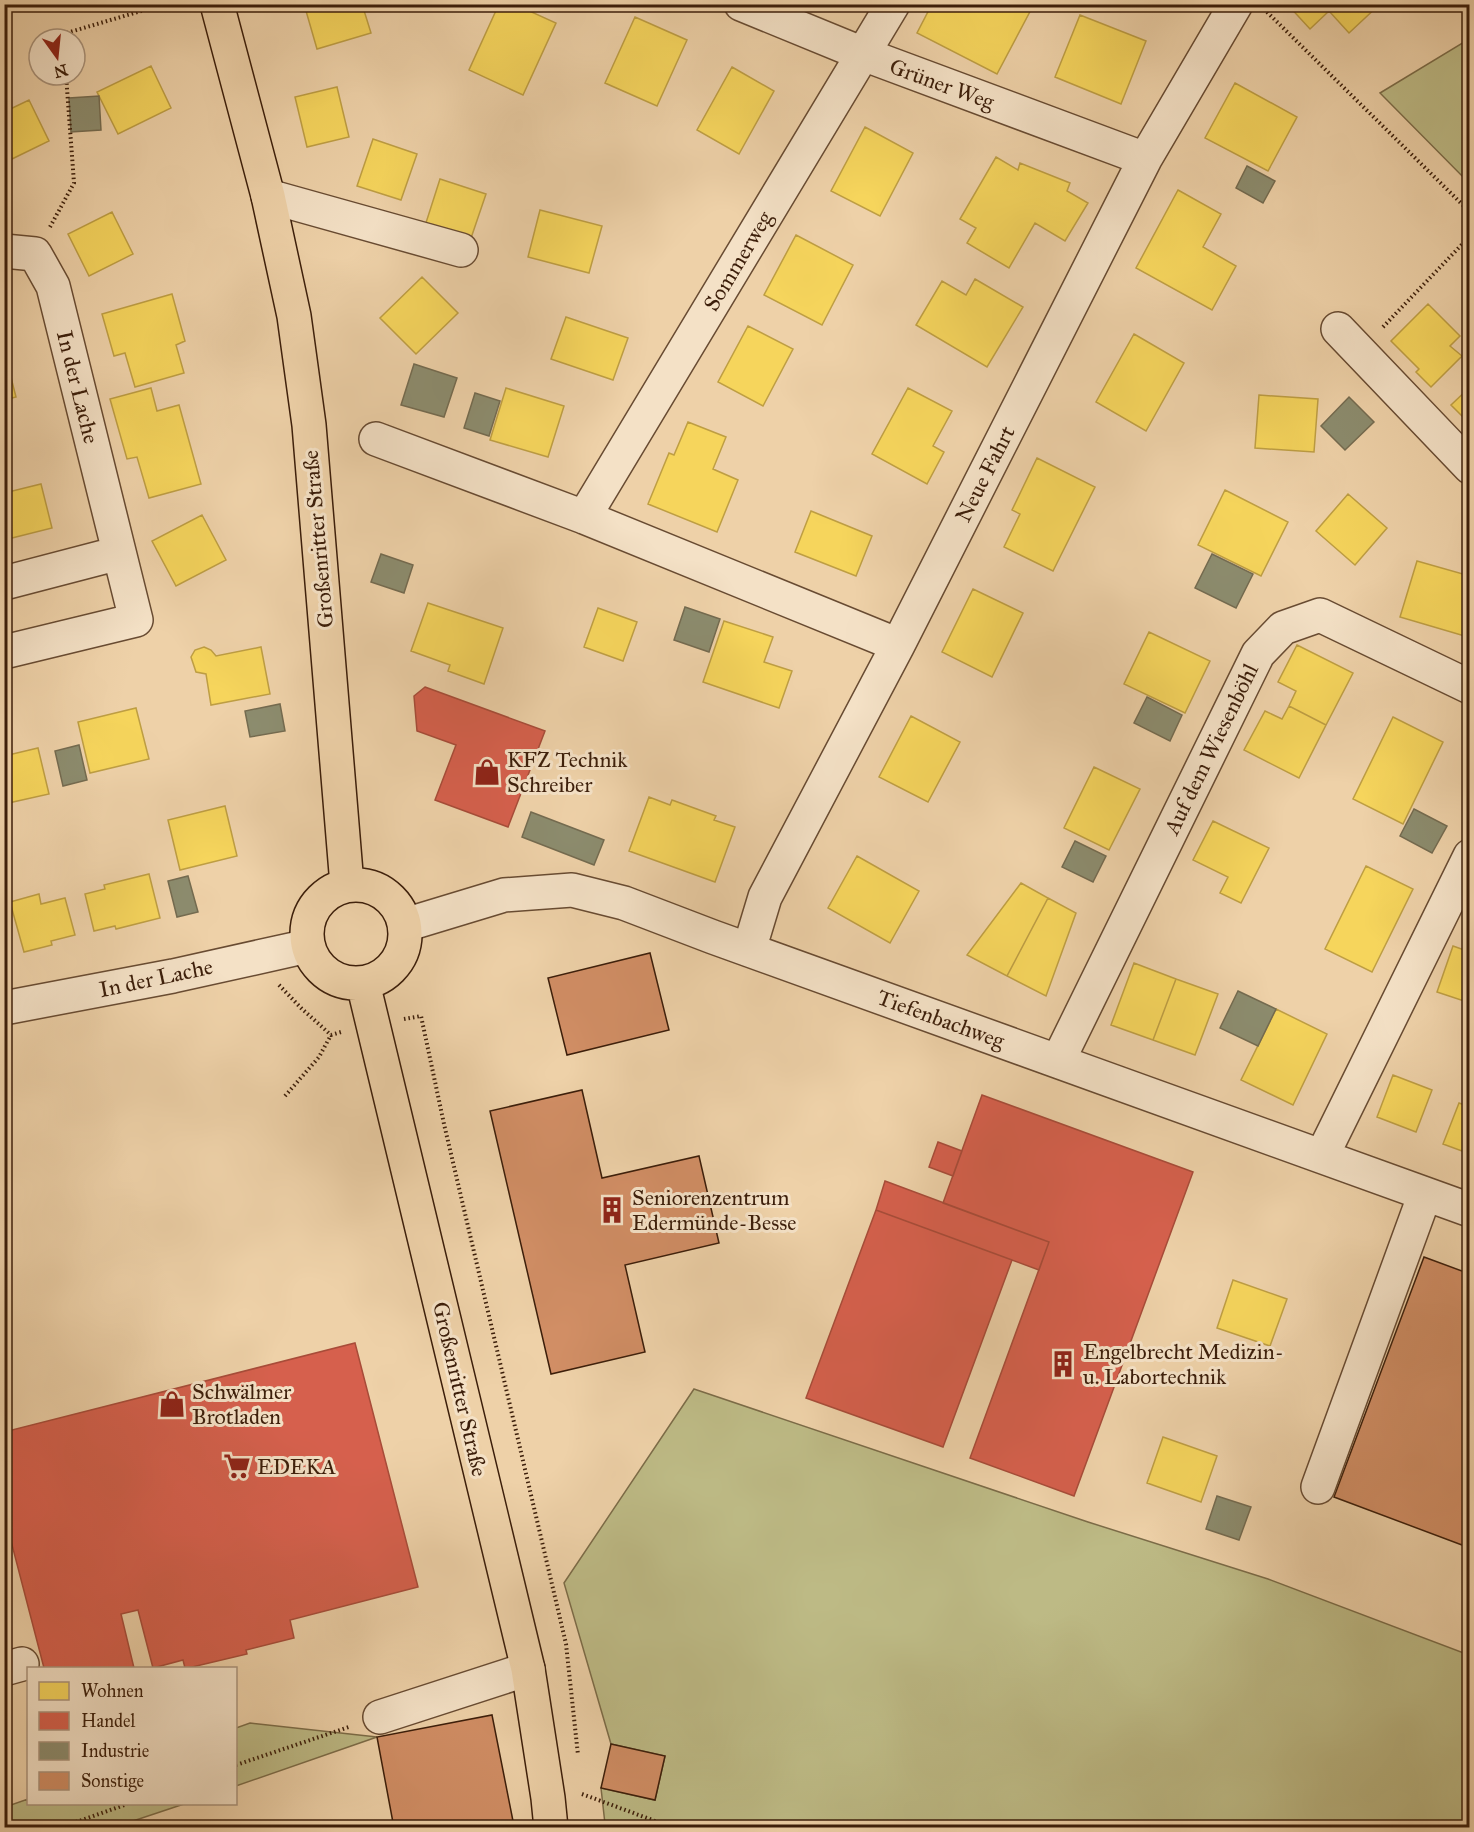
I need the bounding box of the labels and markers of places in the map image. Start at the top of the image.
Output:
place label: KFZ Technik Schreiber [507,746,628,798]
shop icon: KFZ Technik Schreiber [472,757,502,787]
place label: Seniorenzentrum Edermünde-Besse [632,1184,796,1236]
building icon: Seniorenzentrum Edermünde-Besse [597,1195,627,1225]
place label: Engelbrecht Medizin- u. Labortechnik [1083,1338,1284,1390]
building icon: Engelbrecht Medizin- u. Labortechnik [1048,1349,1078,1379]
place label: Schwälmer Brotladen [192,1378,292,1430]
shop icon: Schwälmer Brotladen [157,1389,187,1419]
supermarket icon: EDEKA [222,1451,252,1481]
place label: EDEKA [257,1453,336,1480]

